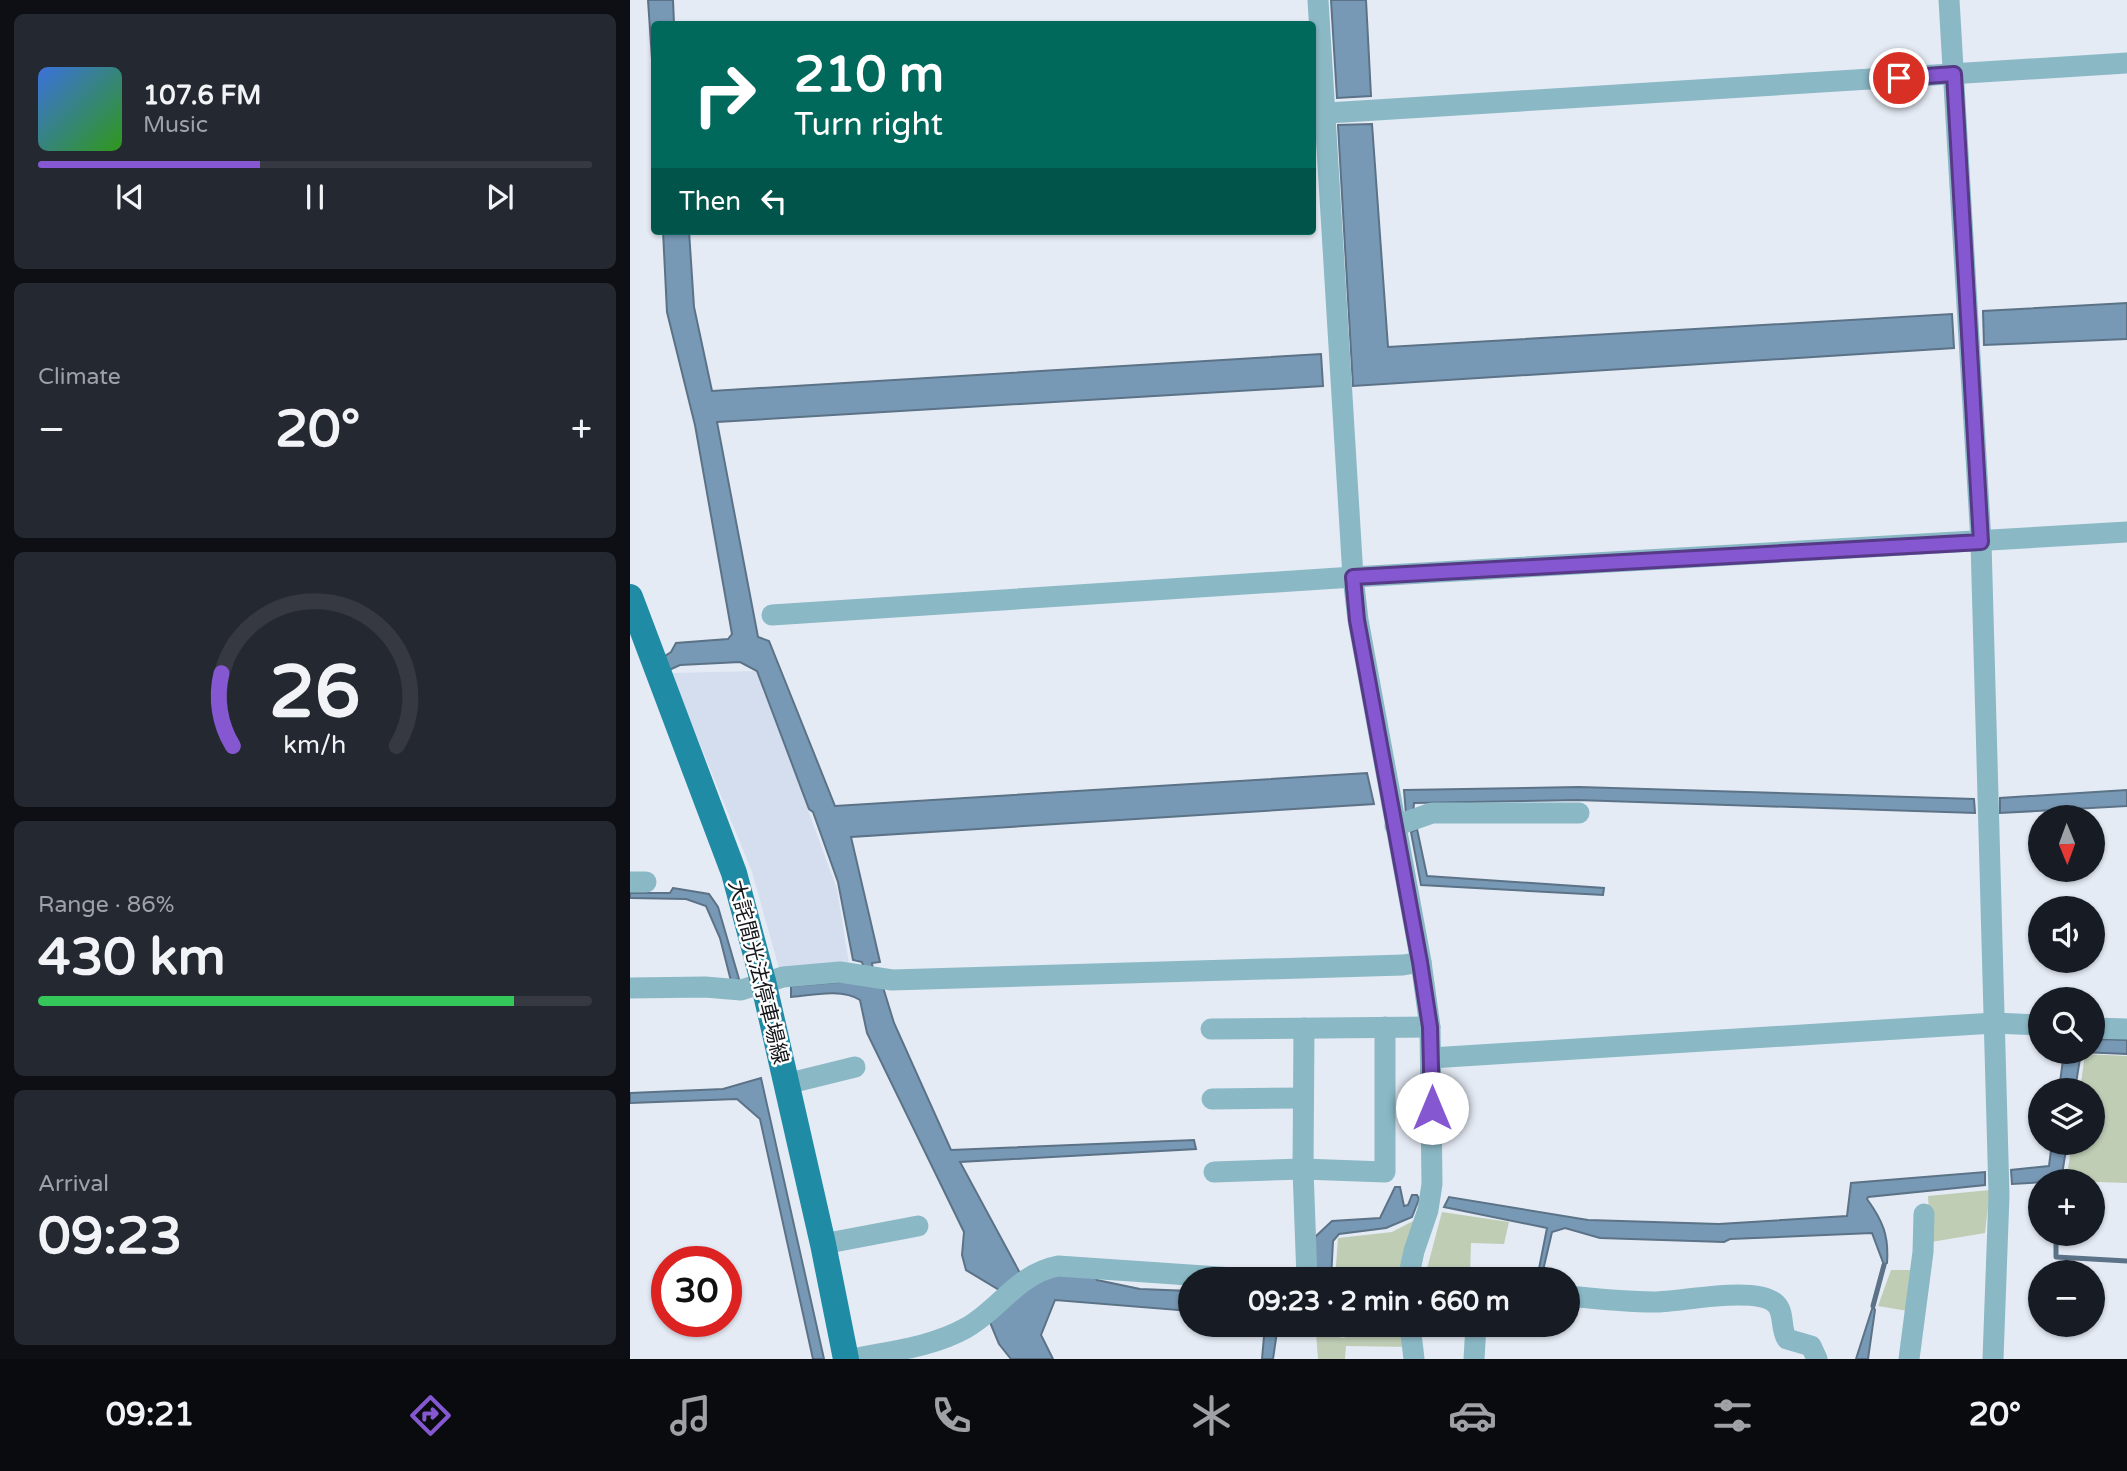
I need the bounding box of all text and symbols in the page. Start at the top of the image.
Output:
text: 210 m [794,46,944,105]
pin [1869,48,1929,108]
icon: right [679,49,770,140]
icon: arrive [1880,59,1918,97]
text: 107.6 FM [143,80,261,111]
text: Turn right [794,106,943,144]
text: Music [143,111,208,139]
icon: previous [111,178,149,216]
icon: pause [296,178,334,216]
icon: next [481,178,519,216]
icon: left [755,182,793,220]
text: Then [679,186,741,217]
text: Climate [38,363,121,391]
text: 20° [275,398,360,461]
text: − [38,407,65,453]
text: + [571,407,592,453]
text: 26 [269,649,361,737]
text: km/h [284,729,346,759]
north arrow [2028,805,2105,882]
map controls [2028,805,2105,1337]
street label: 大詫間光法停車場線 [723,877,793,1067]
text: Range · 86% [38,891,174,919]
button: sound [2028,896,2105,973]
text: 430 km [38,926,226,989]
button: search [2028,987,2105,1064]
position arrow [1395,1071,1469,1145]
button: layers [2028,1078,2105,1155]
button: + [2028,1169,2105,1246]
text: Arrival [38,1170,109,1198]
text: 09:23 [38,1205,182,1268]
speed limit sign: 30 [651,1246,742,1337]
button: − [2028,1260,2105,1337]
text: 09:23 · 2 min · 660 m [1248,1286,1510,1317]
icon: directions [406,1391,455,1440]
icon: music [666,1391,715,1440]
icon: phone [927,1391,976,1440]
icon: climate [1187,1391,1236,1440]
icon: car [1448,1391,1497,1440]
icon: filters [1708,1391,1757,1440]
text: 09:21 [106,1396,194,1434]
text: 20° [1969,1396,2021,1434]

